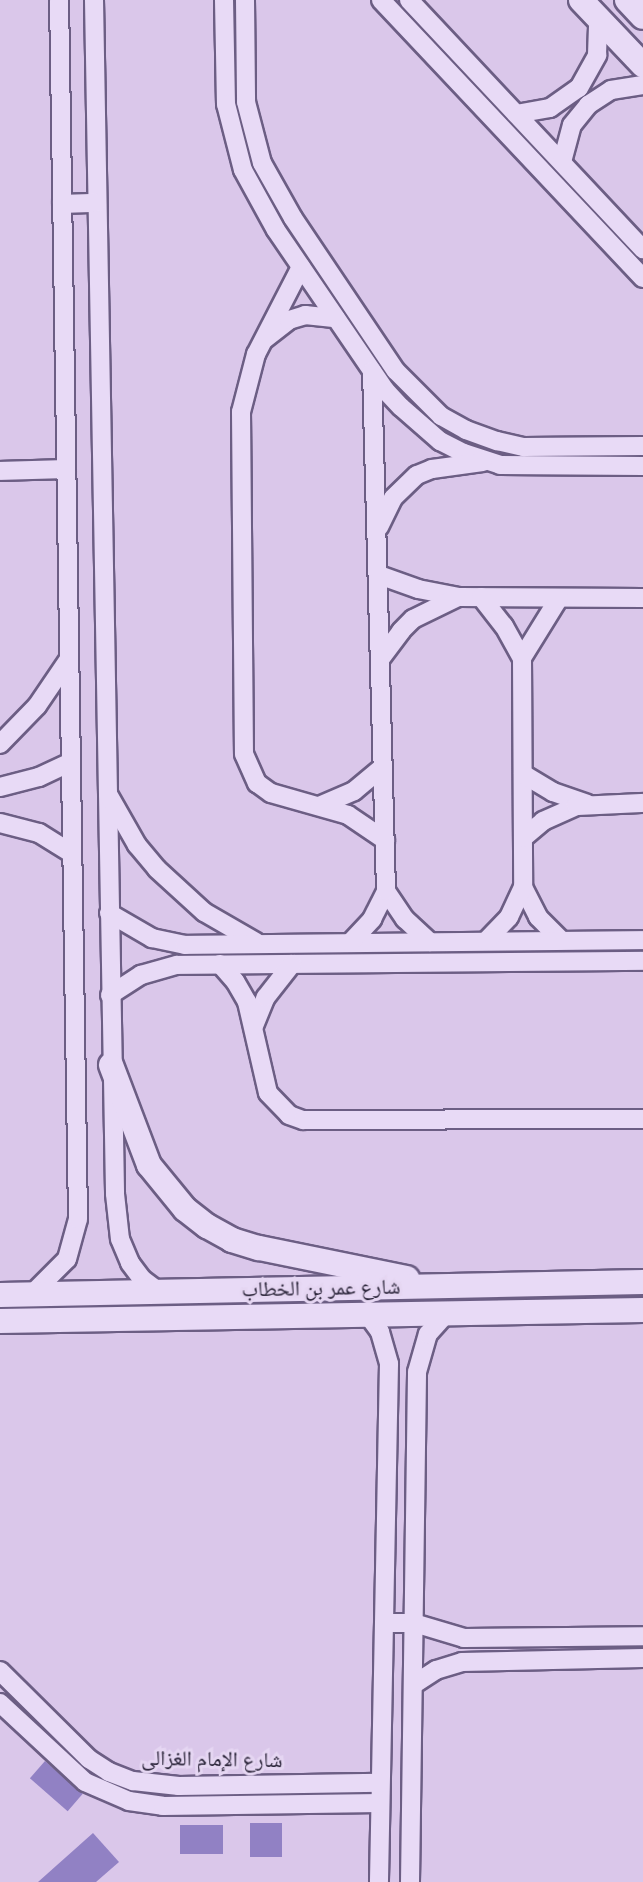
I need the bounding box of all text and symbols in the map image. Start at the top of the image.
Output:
street label: شارع عمر بن الخطاب [241,1274,401,1302]
street label: شارع الإمام الغزالى [141,1745,283,1773]

